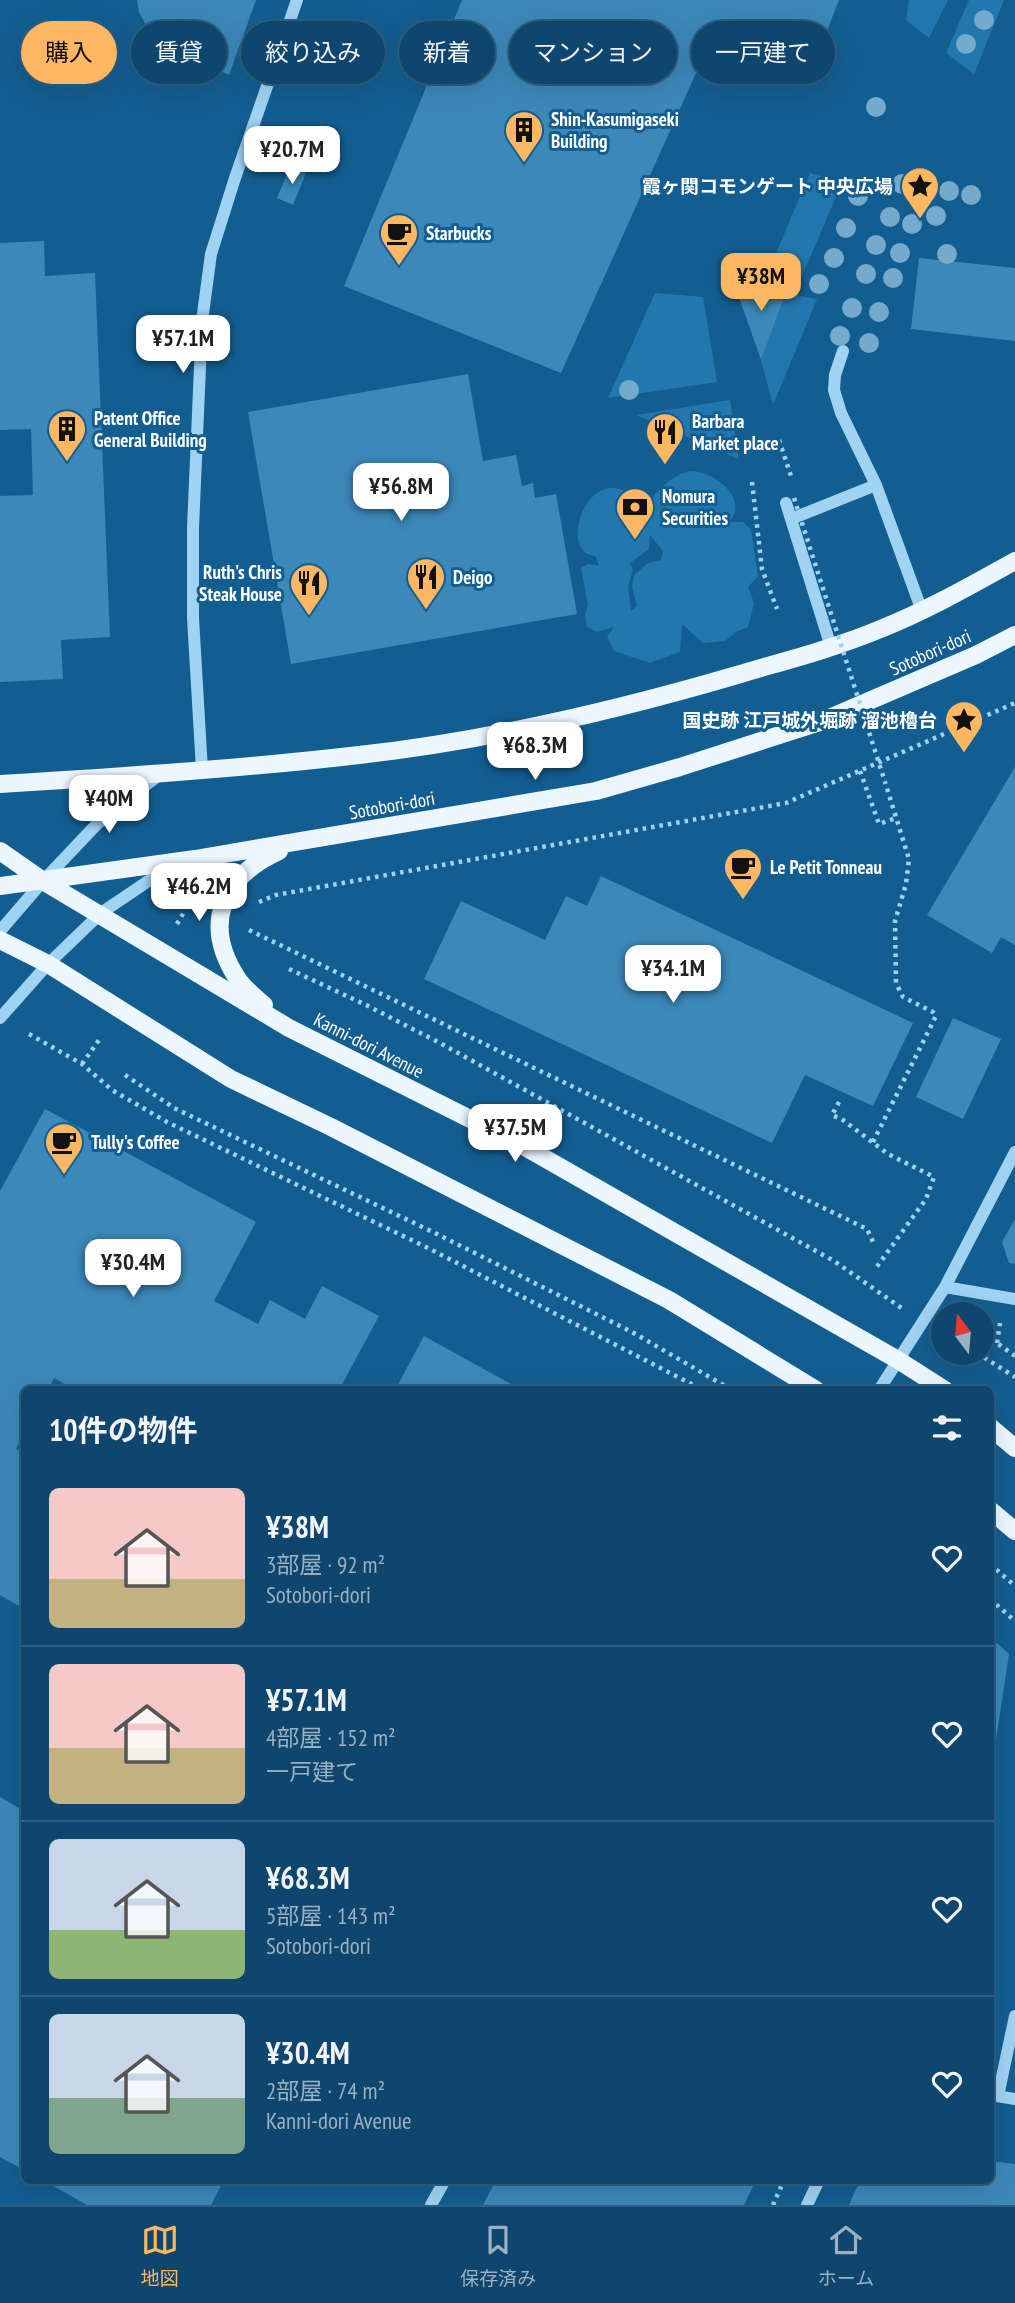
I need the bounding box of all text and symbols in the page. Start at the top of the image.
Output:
chip: 購入 [21,21,117,84]
chip: 賃貸 [131,21,227,84]
chip: 絞り込み [241,21,385,84]
chip: 新着 [399,21,495,84]
chip: マンション [509,21,677,84]
chip: 一戸建て [691,21,835,84]
place label: Shin-Kasumigaseki Building [551,107,679,153]
building icon: Shin-Kasumigaseki Building [503,109,545,164]
pin: ¥20.7M [235,127,349,186]
text: ¥20.7M [260,134,324,163]
place icon: 霞ヶ関コモンゲート 中央広場 [899,165,941,220]
place label: 霞ヶ関コモンゲート 中央広場 [642,174,893,198]
cafe icon: Starbucks [378,212,420,267]
place label: Starbucks [426,221,492,245]
pin: ¥38M [720,254,802,313]
text: ¥38M [737,261,785,290]
pin: ¥57.1M [126,316,240,375]
text: ¥57.1M [152,323,214,352]
place label: Patent Office General Building [94,406,207,452]
building icon: Patent Office General Building [46,408,88,463]
place label: Barbara Market place [692,409,779,455]
restaurant icon: Barbara Market place [644,411,686,466]
pin: ¥56.8M [344,463,458,523]
text: ¥56.8M [369,471,433,500]
place label: Nomura Securities [662,484,728,530]
bank icon: Nomura Securities [614,486,656,541]
restaurant icon: Deigo [405,556,447,611]
place label: Ruth's Chris Steak House [199,560,282,606]
restaurant icon: Ruth's Chris Steak House [288,562,330,617]
place label: Deigo [453,565,492,589]
street label: Sotobori-dori [886,623,974,681]
place icon: 国史跡 江戸城外堀跡 溜池櫓台 [943,699,985,754]
place label: 国史跡 江戸城外堀跡 溜池櫓台 [682,708,937,732]
pin: ¥68.3M [478,722,592,782]
text: ¥68.3M [503,730,567,759]
pin: ¥40M [68,776,150,835]
text: ¥40M [85,783,133,812]
street label: Sotobori-dori [347,786,437,824]
cafe icon: Le Petit Tonneau [722,846,764,901]
place label: Le Petit Tonneau [770,855,882,879]
pin: ¥46.2M [142,864,256,923]
text: ¥46.2M [167,871,231,900]
pin: ¥34.1M [616,946,730,1005]
text: ¥34.1M [641,953,705,982]
street label: Kanni-dori Avenue [310,1007,428,1083]
pin: ¥37.5M [458,1104,572,1164]
text: ¥37.5M [484,1112,546,1141]
cafe icon: Tully's Coffee [43,1121,85,1176]
place label: Tully's Coffee [91,1130,180,1154]
pin: ¥30.4M [76,1240,190,1299]
text: ¥30.4M [101,1247,165,1276]
north arrow [931,1302,994,1365]
map controls [931,1302,994,1365]
icon: filters [928,1409,966,1447]
text: 10件の物件 [49,1410,198,1449]
text: ¥38M [266,1507,329,1546]
icon: home [105,1516,189,1600]
icon: heart [928,1539,966,1577]
text: 3部屋 · 92 m² [266,1550,385,1579]
text: Sotobori-dori [266,1580,371,1609]
text: ¥57.1M [266,1680,347,1719]
icon: home [105,1692,189,1776]
icon: heart [928,1715,966,1753]
text: 4部屋 · 152 m² [266,1723,396,1752]
text: 一戸建て [266,1757,358,1786]
text: ¥68.3M [266,1858,350,1897]
icon: home [105,1867,189,1951]
icon: heart [928,1890,966,1928]
text: 5部屋 · 143 m² [266,1901,396,1930]
text: Sotobori-dori [266,1931,371,1960]
text: ¥30.4M [266,2033,350,2072]
icon: home [105,2042,189,2126]
icon: heart [928,2065,966,2103]
text: 2部屋 · 74 m² [266,2076,385,2105]
text: Kanni-dori Avenue [266,2106,412,2135]
tab: 地図 [141,2221,179,2290]
tab: 保存済み [460,2221,536,2290]
tab: ホーム [818,2221,874,2290]

